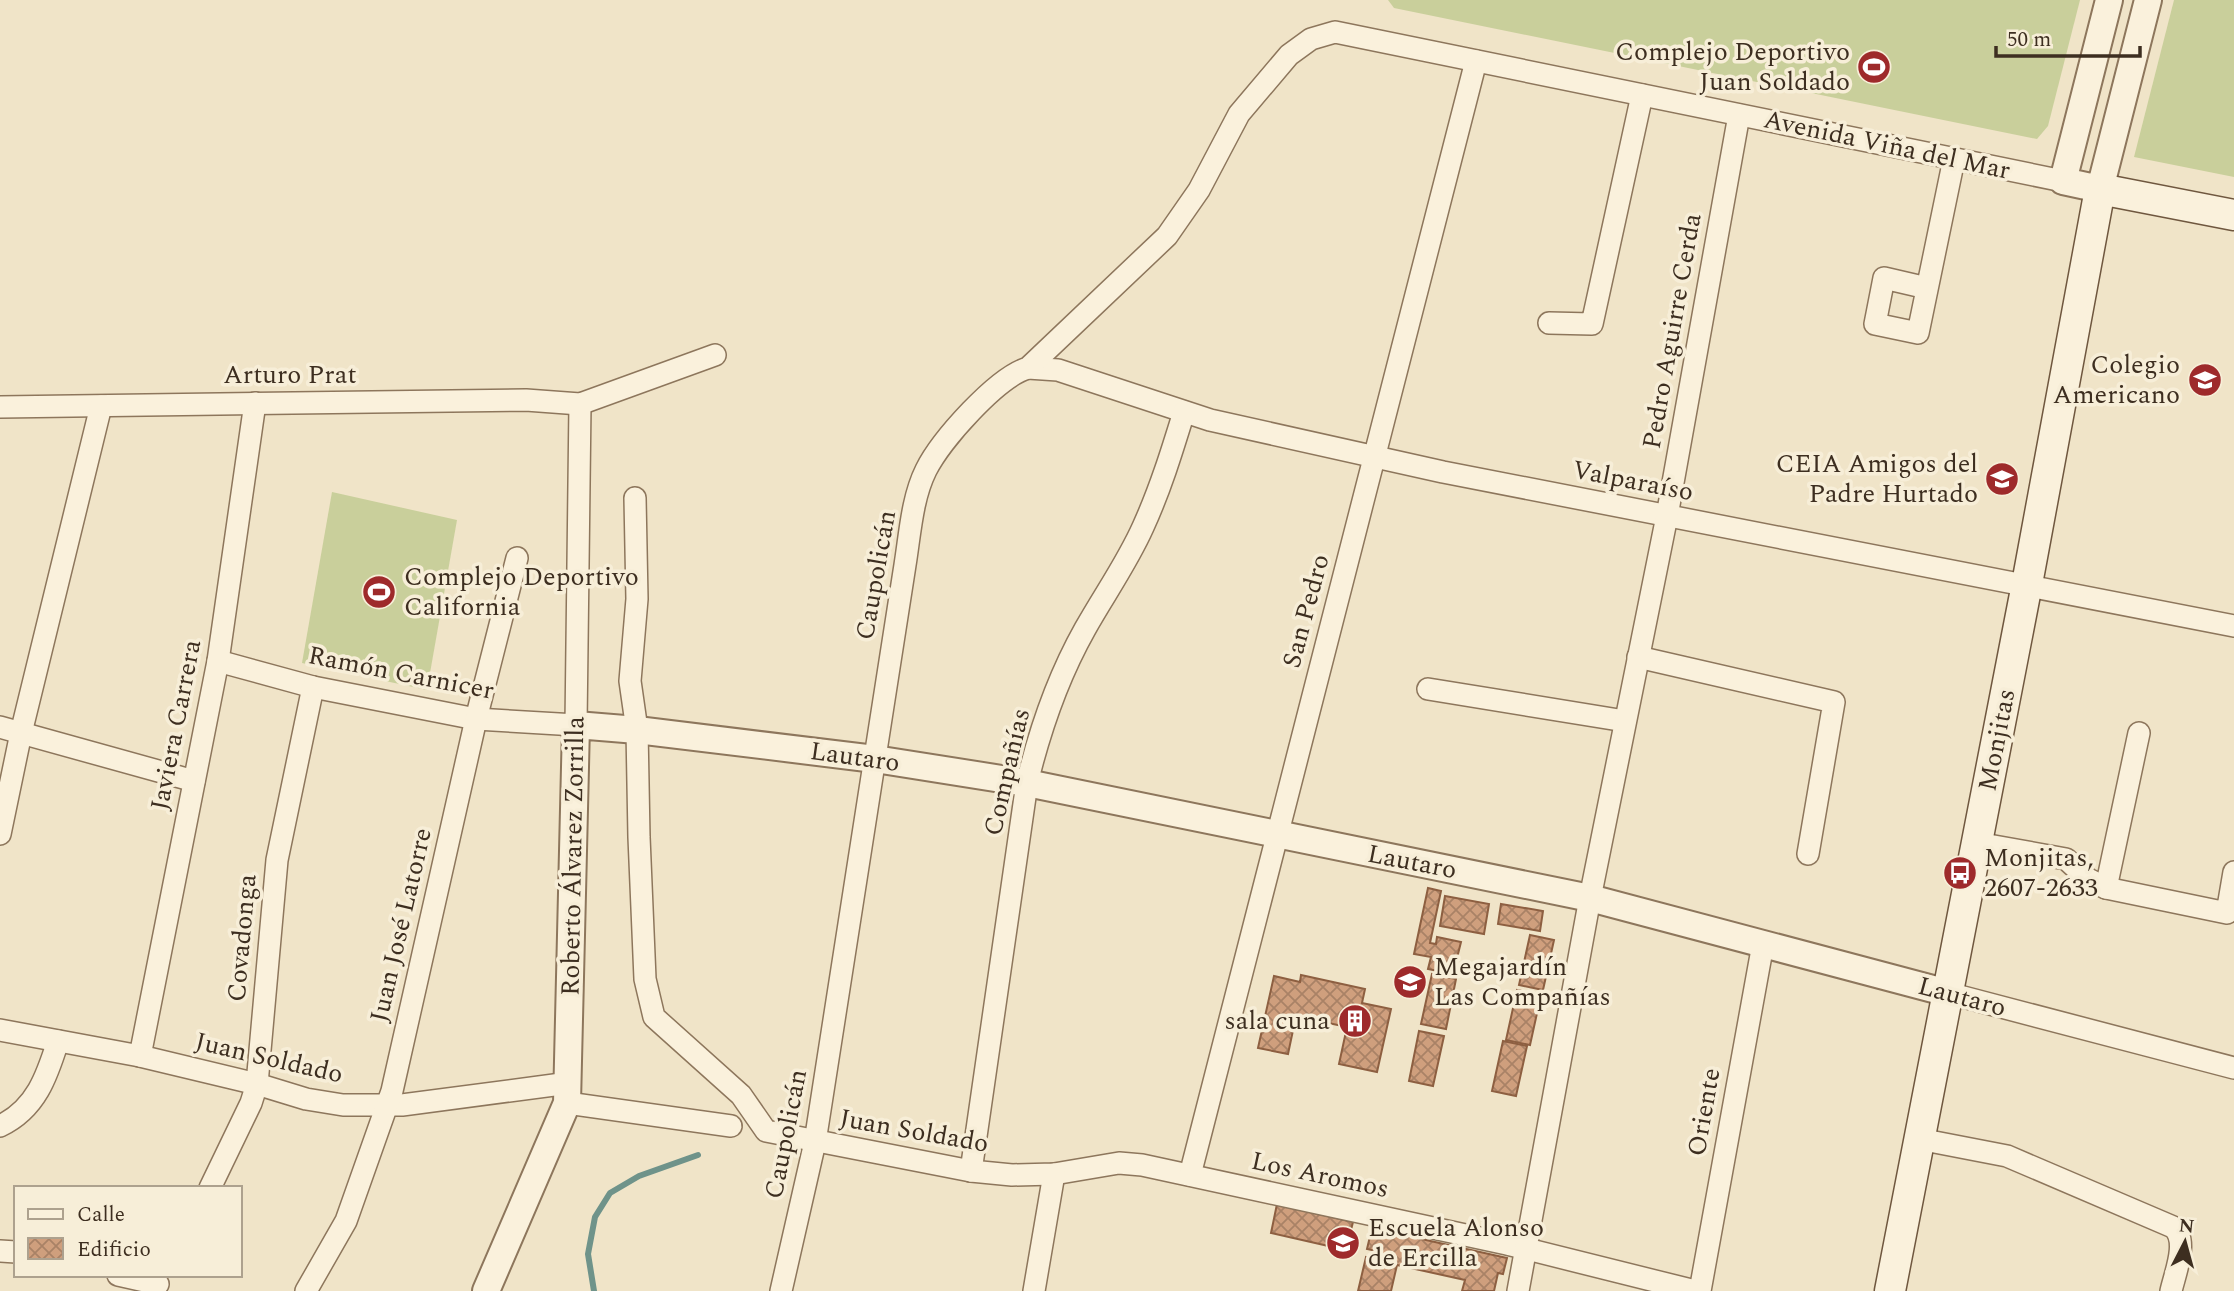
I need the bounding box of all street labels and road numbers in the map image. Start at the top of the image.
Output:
street label: Avenida Viña del Mar [1760,99,2014,191]
street label: Pedro Aguirre Cerda [1632,210,1712,452]
street label: Arturo Prat [223,355,357,395]
street label: Valparaíso [1569,450,1697,512]
street label: Caupolicán [845,507,907,643]
street label: San Pedro [1272,550,1340,672]
street label: Ramón Carnicer [305,635,497,711]
street label: Javiera Carrera [140,636,212,814]
street label: Monjitas [1967,685,2027,795]
street label: Compañías [973,704,1041,840]
street label: Roberto Álvarez Zorrilla [551,716,595,996]
street label: Lautaro [808,731,902,783]
street label: Juan José Latorre [359,824,443,1026]
street label: Lautaro [1364,834,1460,890]
street label: Covadonga [216,872,268,1004]
street label: Lautaro [1913,966,2011,1028]
street label: Juan Soldado [191,1022,347,1094]
street label: Oriente [1677,1065,1731,1159]
street label: Caupolicán [754,1066,818,1202]
street label: Juan Soldado [836,1098,992,1164]
street label: Los Aromos [1248,1141,1392,1209]

